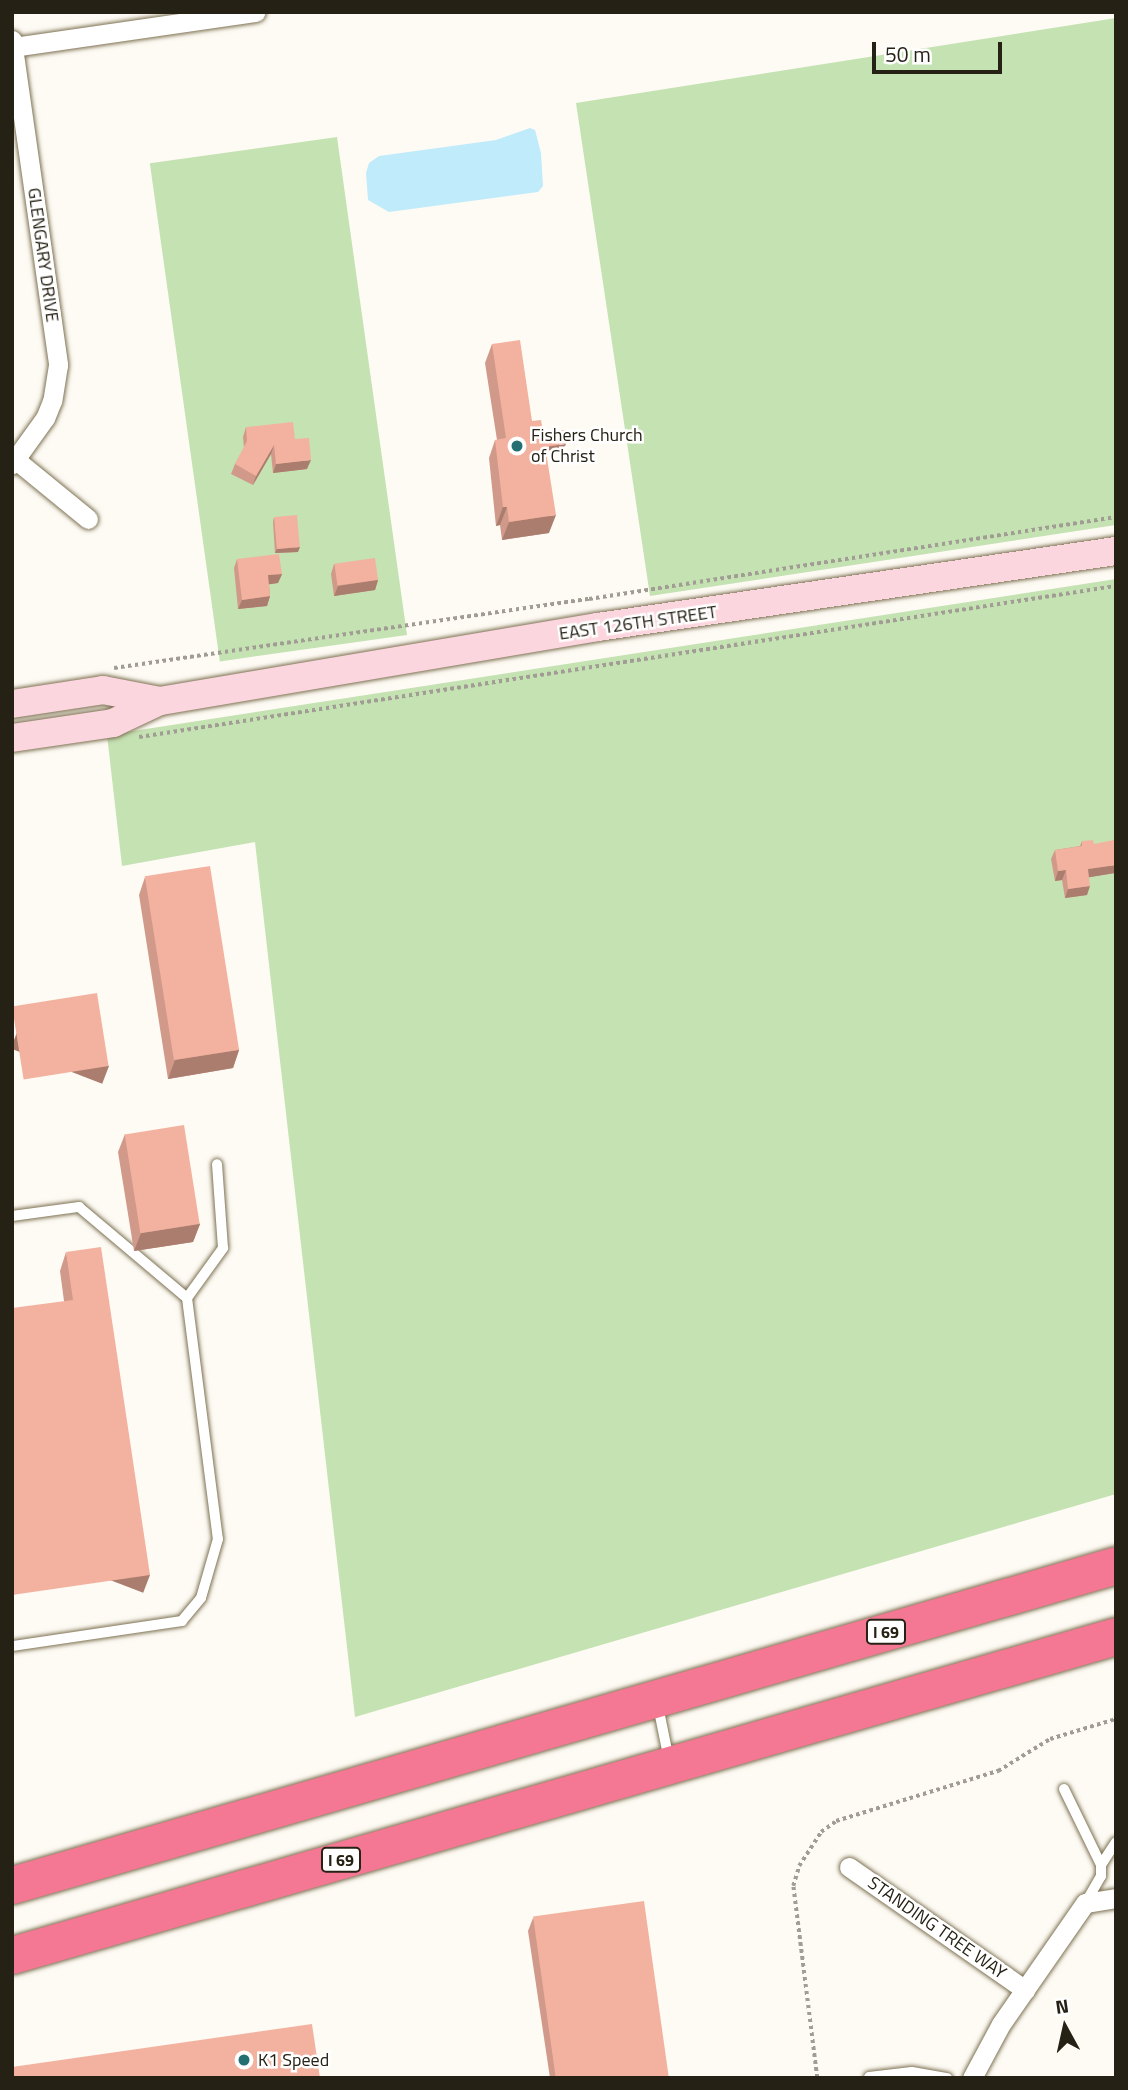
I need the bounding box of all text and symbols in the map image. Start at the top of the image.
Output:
scale bar [876,28,1006,72]
text: 50 m [885,38,931,70]
street label: GLENGARY DRIVE [23,186,63,324]
place label: Fishers Church of Christ [531,425,643,467]
marker: Fishers Church of Christ [509,438,525,454]
street label: EAST 126TH STREET [558,601,718,645]
road number: I 69 [865,1620,907,1644]
road number: I 69 [320,1848,362,1872]
street label: STANDING TREE WAY [864,1872,1010,1984]
text: N [1053,1990,1071,2021]
north arrow [1030,1992,1100,2062]
place label: K1 Speed [258,2049,329,2071]
marker: K1 Speed [236,2052,252,2068]

